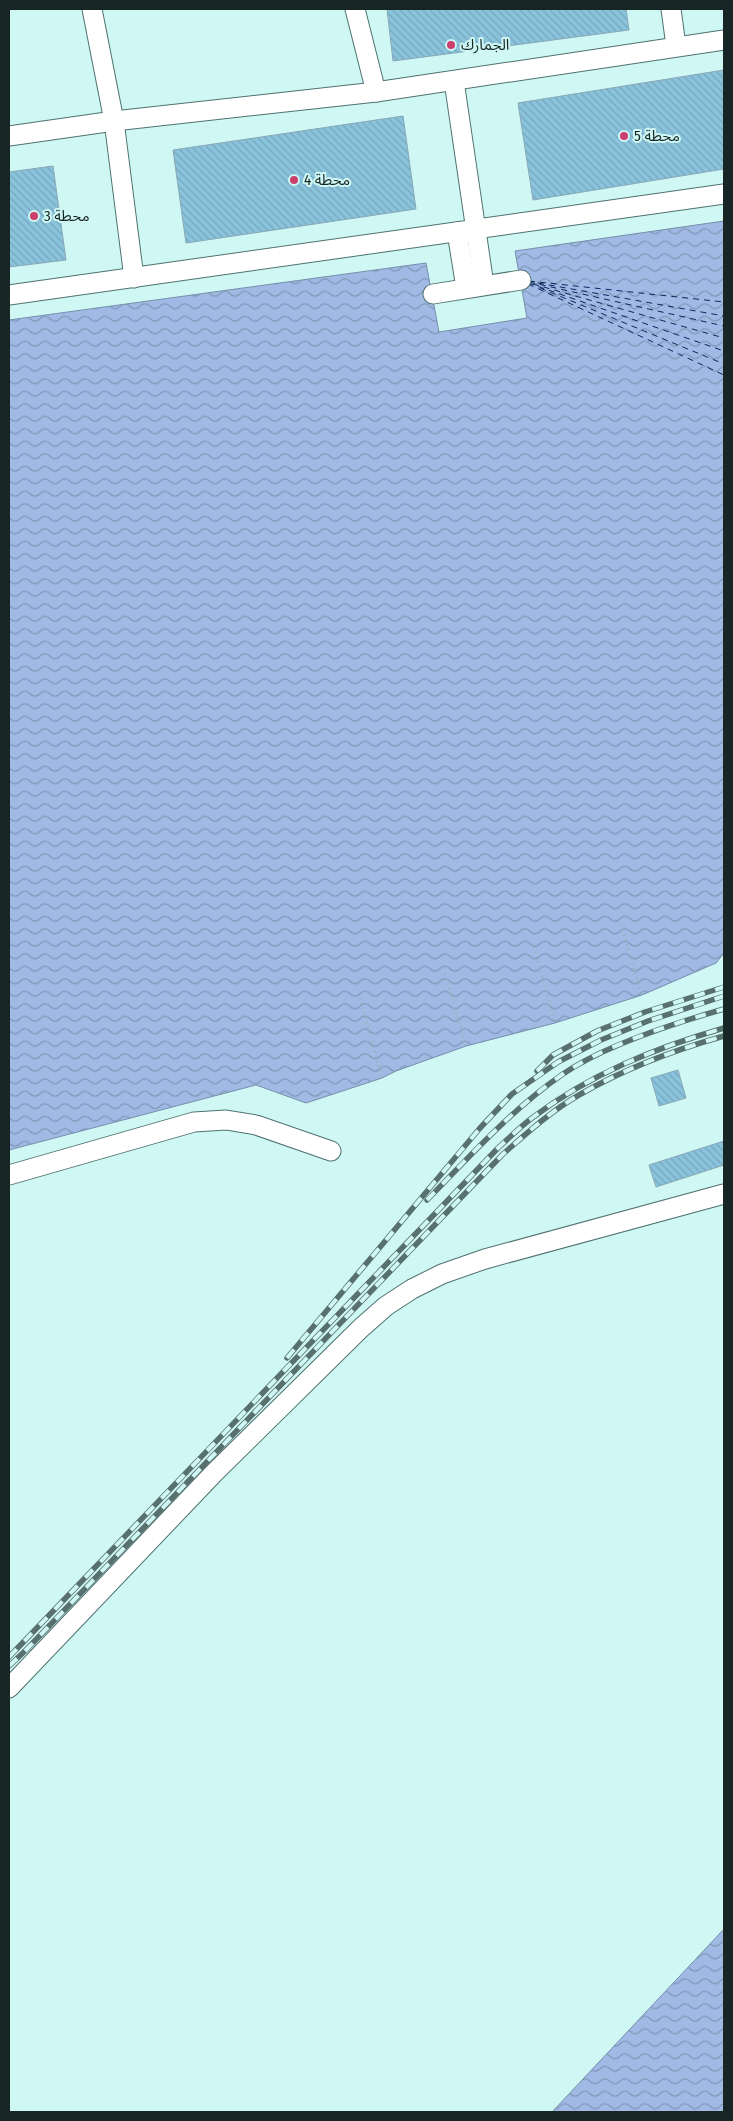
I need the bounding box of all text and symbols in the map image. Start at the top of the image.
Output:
place label: الجمارك [461,36,509,54]
marker: الجمارك [445,39,457,51]
place label: محطة 5 [634,127,680,145]
marker: محطة 5 [618,130,630,142]
place label: محطة 4 [304,171,350,189]
marker: محطة 4 [288,174,300,186]
place label: محطة 3 [44,207,90,225]
marker: محطة 3 [28,210,40,222]

